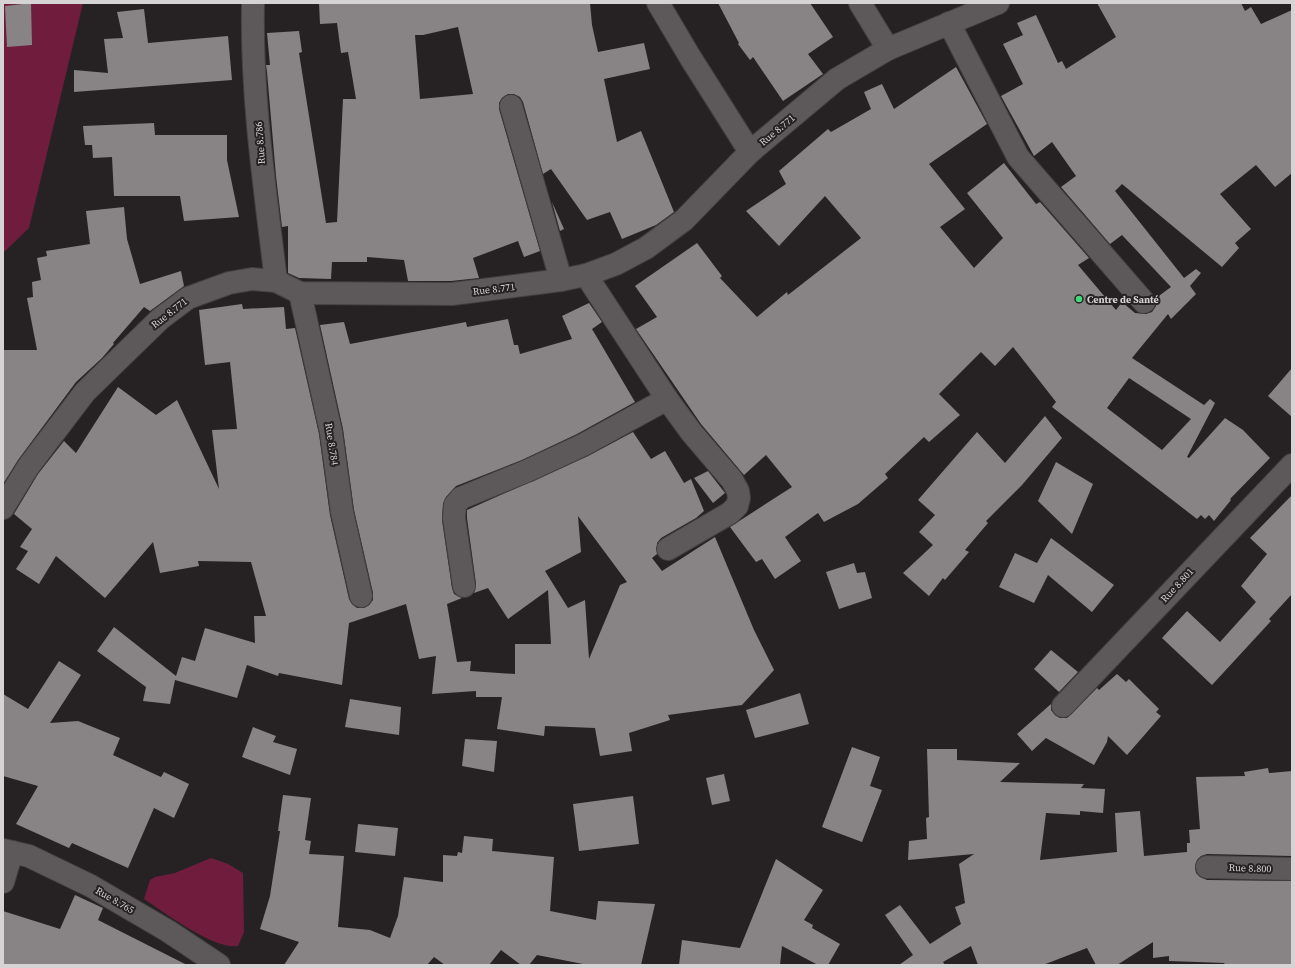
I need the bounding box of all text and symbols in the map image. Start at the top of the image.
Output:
street label: Rue 8.771 [757,111,797,149]
street label: Rue 8.786 [252,121,268,165]
street label: Rue 8.771 [472,280,516,298]
place label: Centre de Santé [1087,293,1159,306]
marker: Centre de Santé [1074,294,1084,304]
street label: Rue 8.771 [148,295,190,331]
street label: Rue 8.784 [322,422,342,466]
street label: Rue 8.801 [1158,565,1196,605]
street label: Rue 8.800 [1229,861,1271,875]
street label: Rue 8.765 [93,884,137,916]

